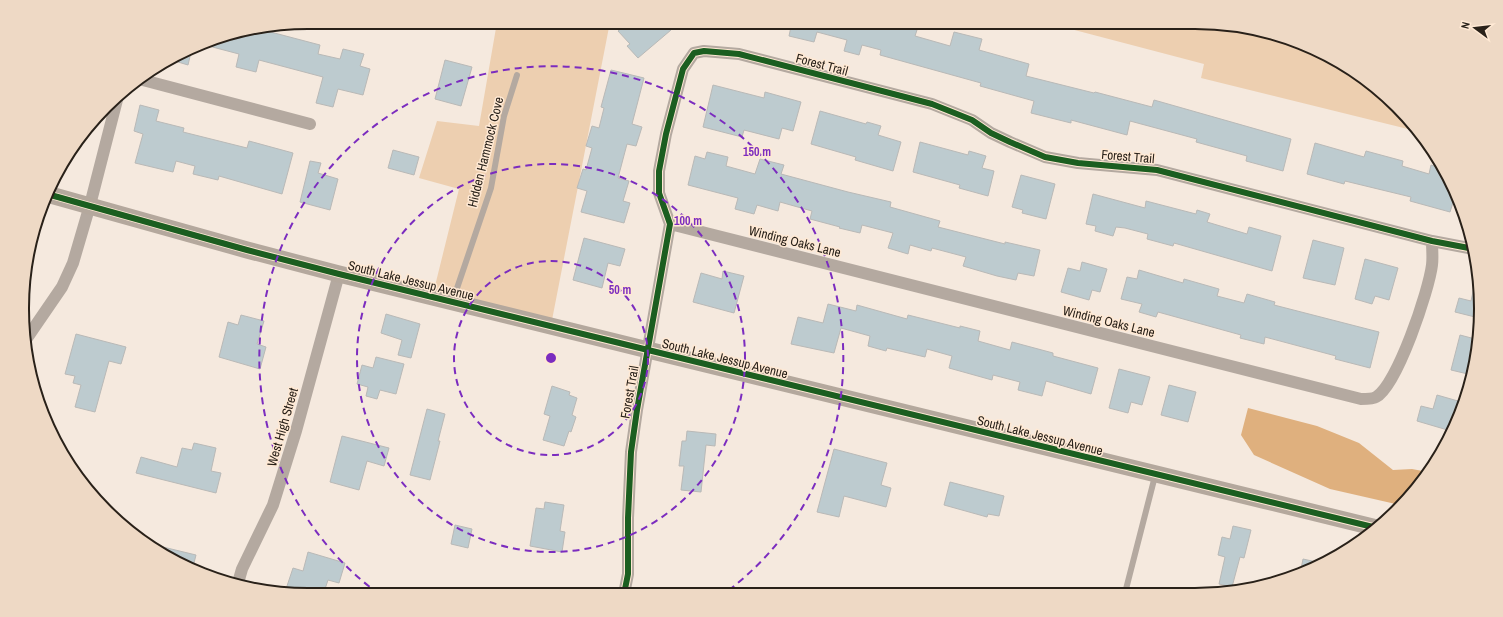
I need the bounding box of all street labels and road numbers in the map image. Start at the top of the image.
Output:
street label: Forest Trail [794,49,850,80]
street label: Hidden Hammock Cove [464,95,507,209]
street label: Forest Trail [1101,146,1155,167]
street label: Winding Oaks Lane [747,222,843,261]
street label: South Lake Jessup Avenue [346,257,476,304]
street label: Winding Oaks Lane [1061,302,1157,341]
street label: South Lake Jessup Avenue [660,335,790,382]
street label: Forest Trail [616,364,643,420]
street label: West High Street [263,386,302,468]
street label: South Lake Jessup Avenue [975,412,1105,459]

